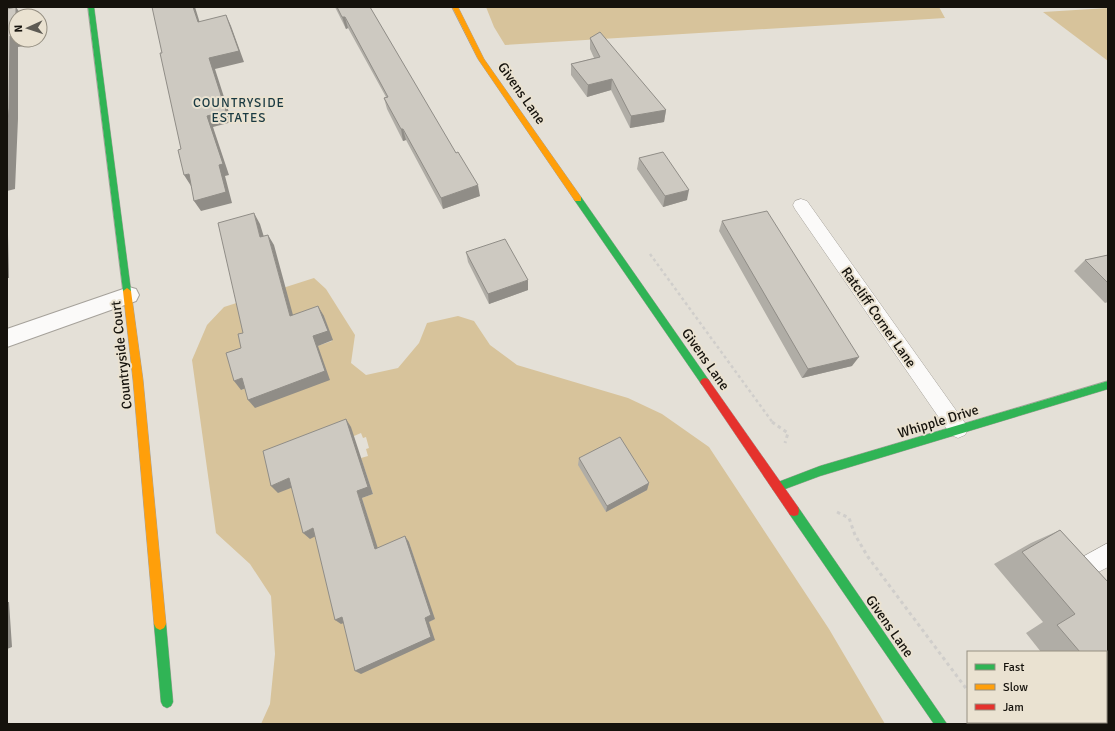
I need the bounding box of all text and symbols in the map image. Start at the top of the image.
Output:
north arrow [8,8,48,48]
text: N [12,24,25,33]
street label: Givens Lane [494,59,549,127]
district label: COUNTRYSIDE ESTATES [193,95,285,126]
street label: Ratcliff Corner Lane [837,264,920,371]
street label: Countryside Court [107,300,136,410]
street label: Givens Lane [678,325,733,393]
street label: Whipple Drive [896,401,981,442]
street label: Givens Lane [862,592,917,660]
legend [967,651,1107,723]
text: Fast [1003,660,1024,675]
text: Slow [1003,680,1028,695]
text: Jam [1003,700,1024,715]

